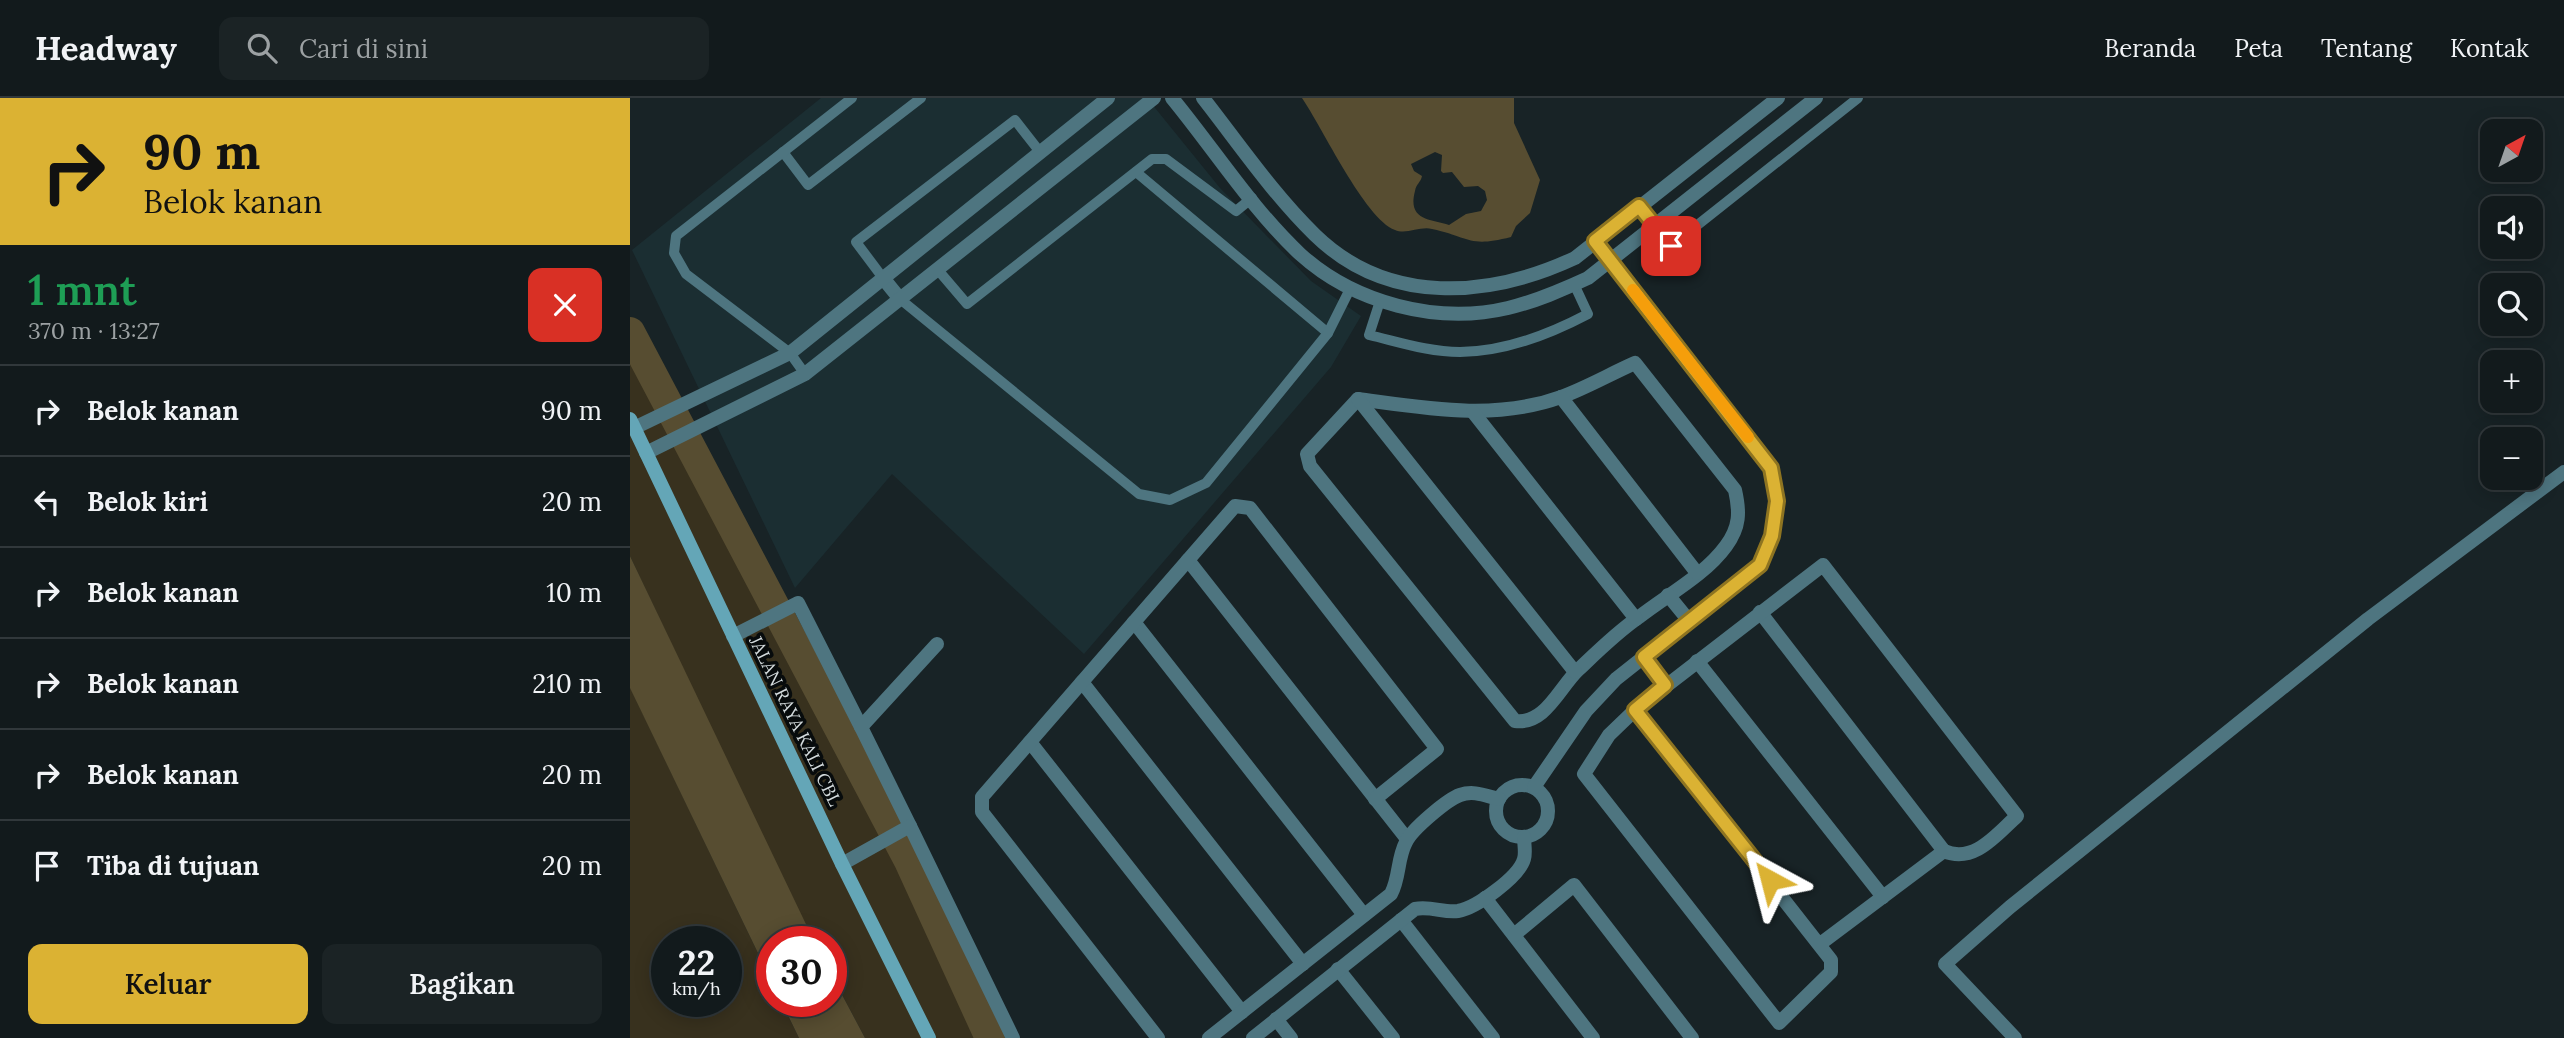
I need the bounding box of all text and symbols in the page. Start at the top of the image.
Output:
search box [219,17,709,80]
text: Headway [35,27,177,69]
icon: search [243,29,281,67]
text: Cari di sini [299,32,428,65]
text: Beranda [2104,33,2196,64]
text: Peta [2234,33,2283,64]
text: Tentang [2321,33,2412,64]
text: Kontak [2450,33,2529,64]
north arrow [2480,119,2543,182]
map controls [2480,119,2543,490]
text: 90 m [143,120,260,182]
icon: right [28,126,119,217]
text: Belok kanan [143,181,322,222]
button: sound [2480,196,2543,259]
pin [1641,216,1701,276]
icon: arrive [1652,227,1690,265]
text: 1 mnt [28,263,137,317]
button: close [528,268,602,342]
button: search [2480,273,2543,336]
text: 370 m · 13:27 [28,316,160,345]
button: + [2480,350,2543,413]
icon: right [28,392,66,430]
text: Belok kanan [87,394,239,427]
text: 90 m [541,394,602,427]
button: − [2480,427,2543,490]
icon: left [28,483,66,521]
text: Belok kiri [87,485,208,518]
text: 20 m [542,485,602,518]
icon: right [28,574,66,612]
text: Belok kanan [87,576,239,609]
text: 10 m [546,576,602,609]
street label: JALAN RAYA KALI CBL [744,631,847,810]
icon: right [28,665,66,703]
text: Belok kanan [87,667,239,700]
text: 210 m [532,667,602,700]
icon: right [28,756,66,794]
text: Belok kanan [87,758,239,791]
text: 20 m [542,758,602,791]
position arrow [1733,843,1807,917]
icon: arrive [28,847,66,885]
text: Tiba di tujuan [87,849,259,882]
text: 20 m [542,849,602,882]
speed limit sign: 30 [756,926,847,1017]
text: 22 [678,940,715,985]
button: Keluar [28,944,308,1024]
button: Bagikan [322,944,602,1024]
text: km/h [672,977,721,1000]

